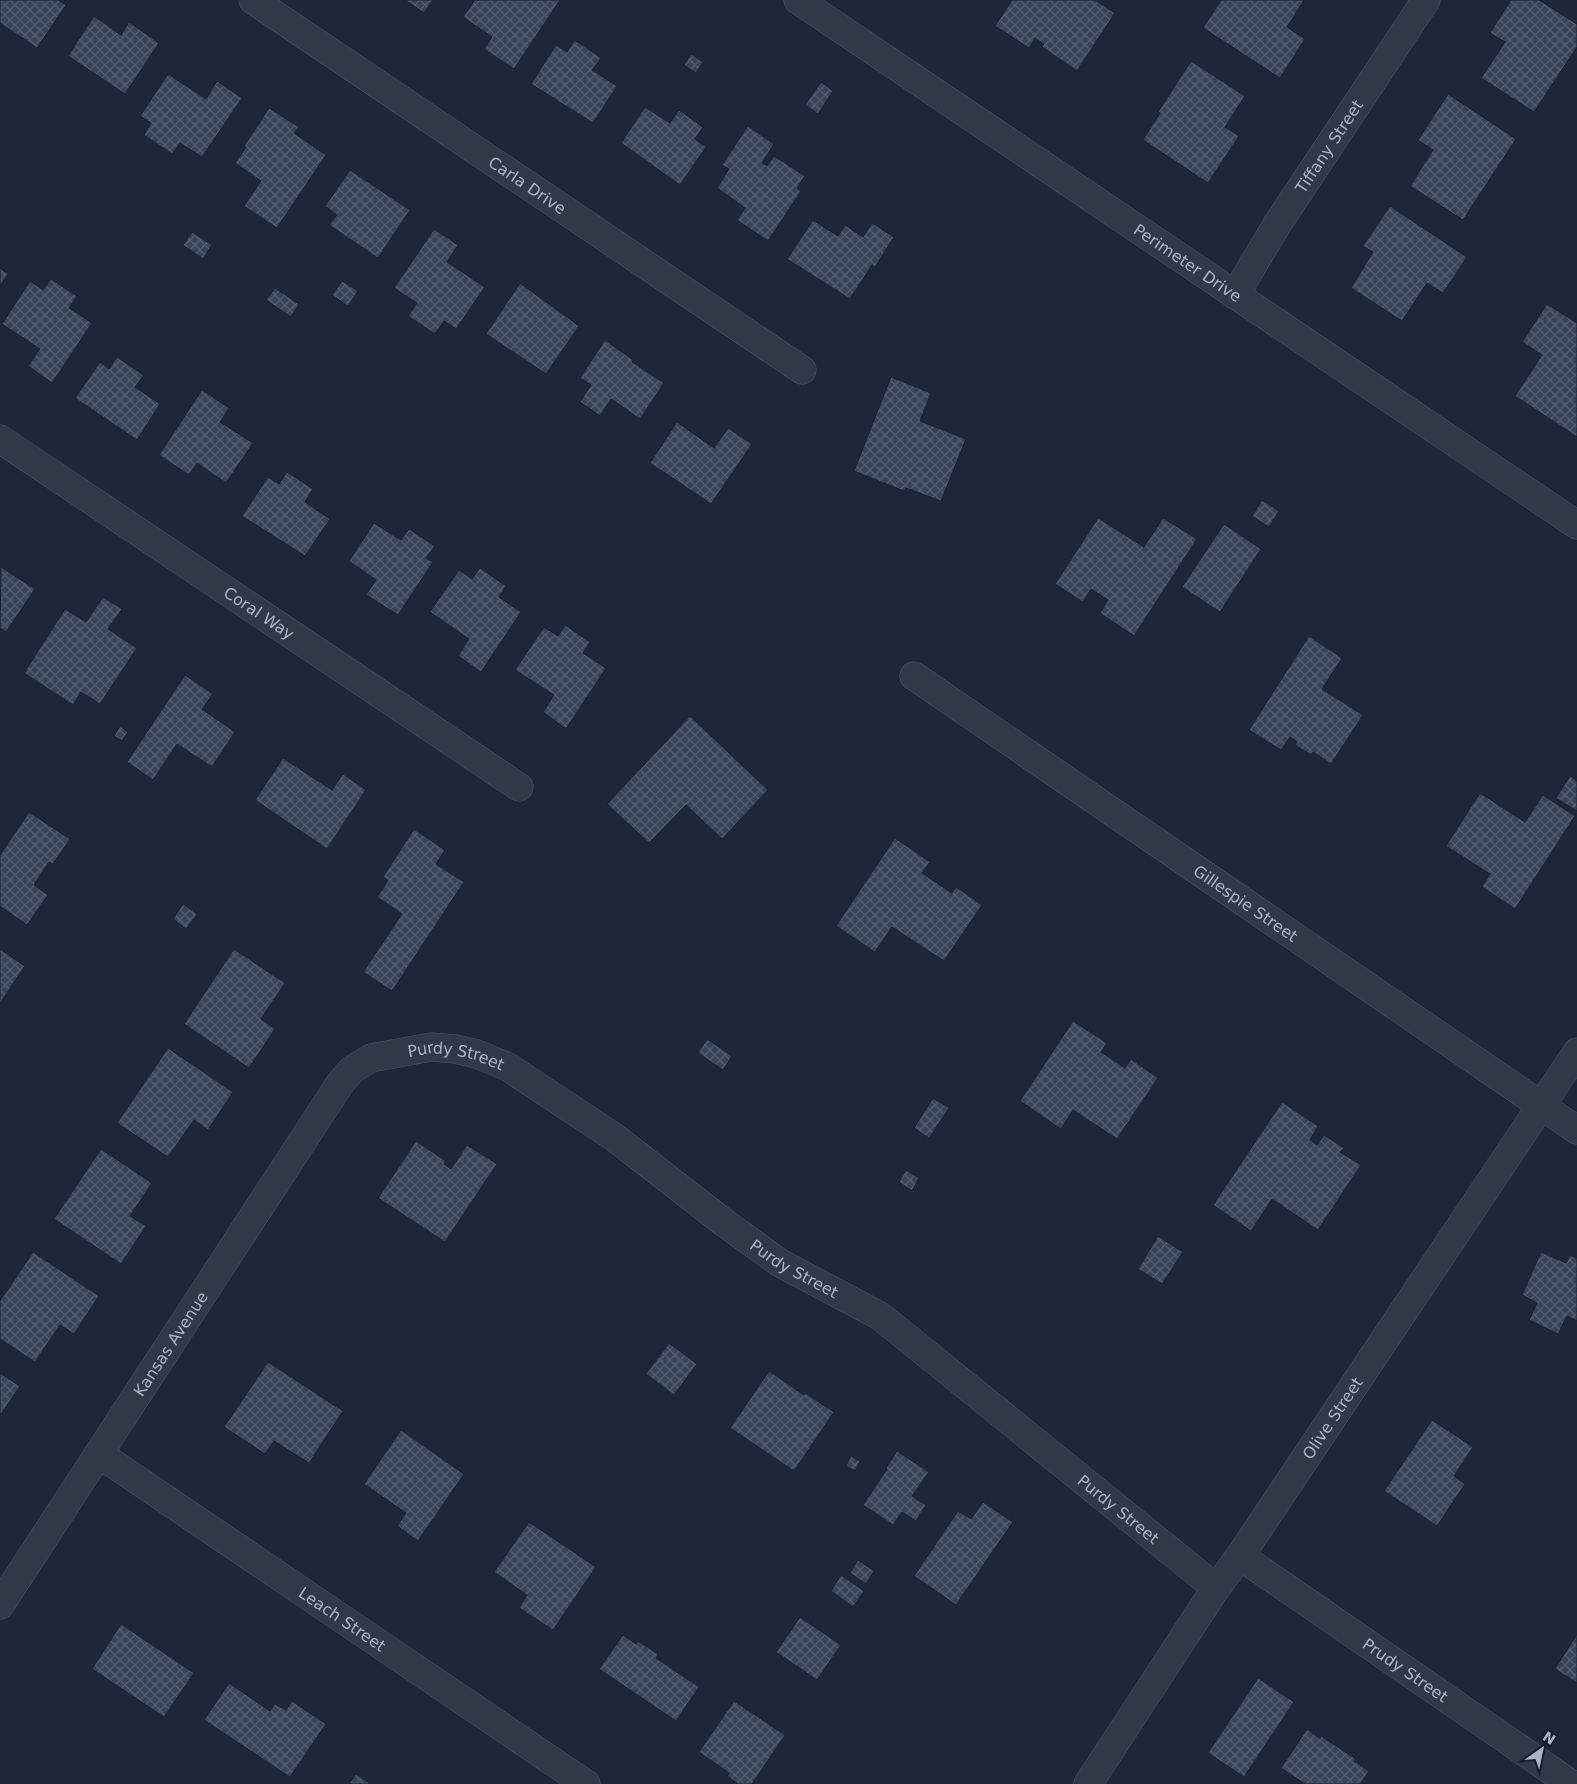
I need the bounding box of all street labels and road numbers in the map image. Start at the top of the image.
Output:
street label: Tiffany Street [1291,96,1367,197]
street label: Carla Drive [485,152,570,218]
street label: Perimeter Drive [1130,220,1245,306]
street label: Coral Way [220,582,298,643]
street label: Gillespie Street [1190,861,1301,945]
street label: Purdy Street [406,1037,507,1074]
street label: Purdy Street [747,1235,842,1302]
street label: Kansas Avenue [129,1288,211,1400]
street label: Olive Street [1298,1374,1366,1463]
street label: Purdy Street [1074,1471,1163,1548]
street label: Leach Street [295,1583,390,1655]
street label: Prudy Street [1359,1634,1452,1706]

